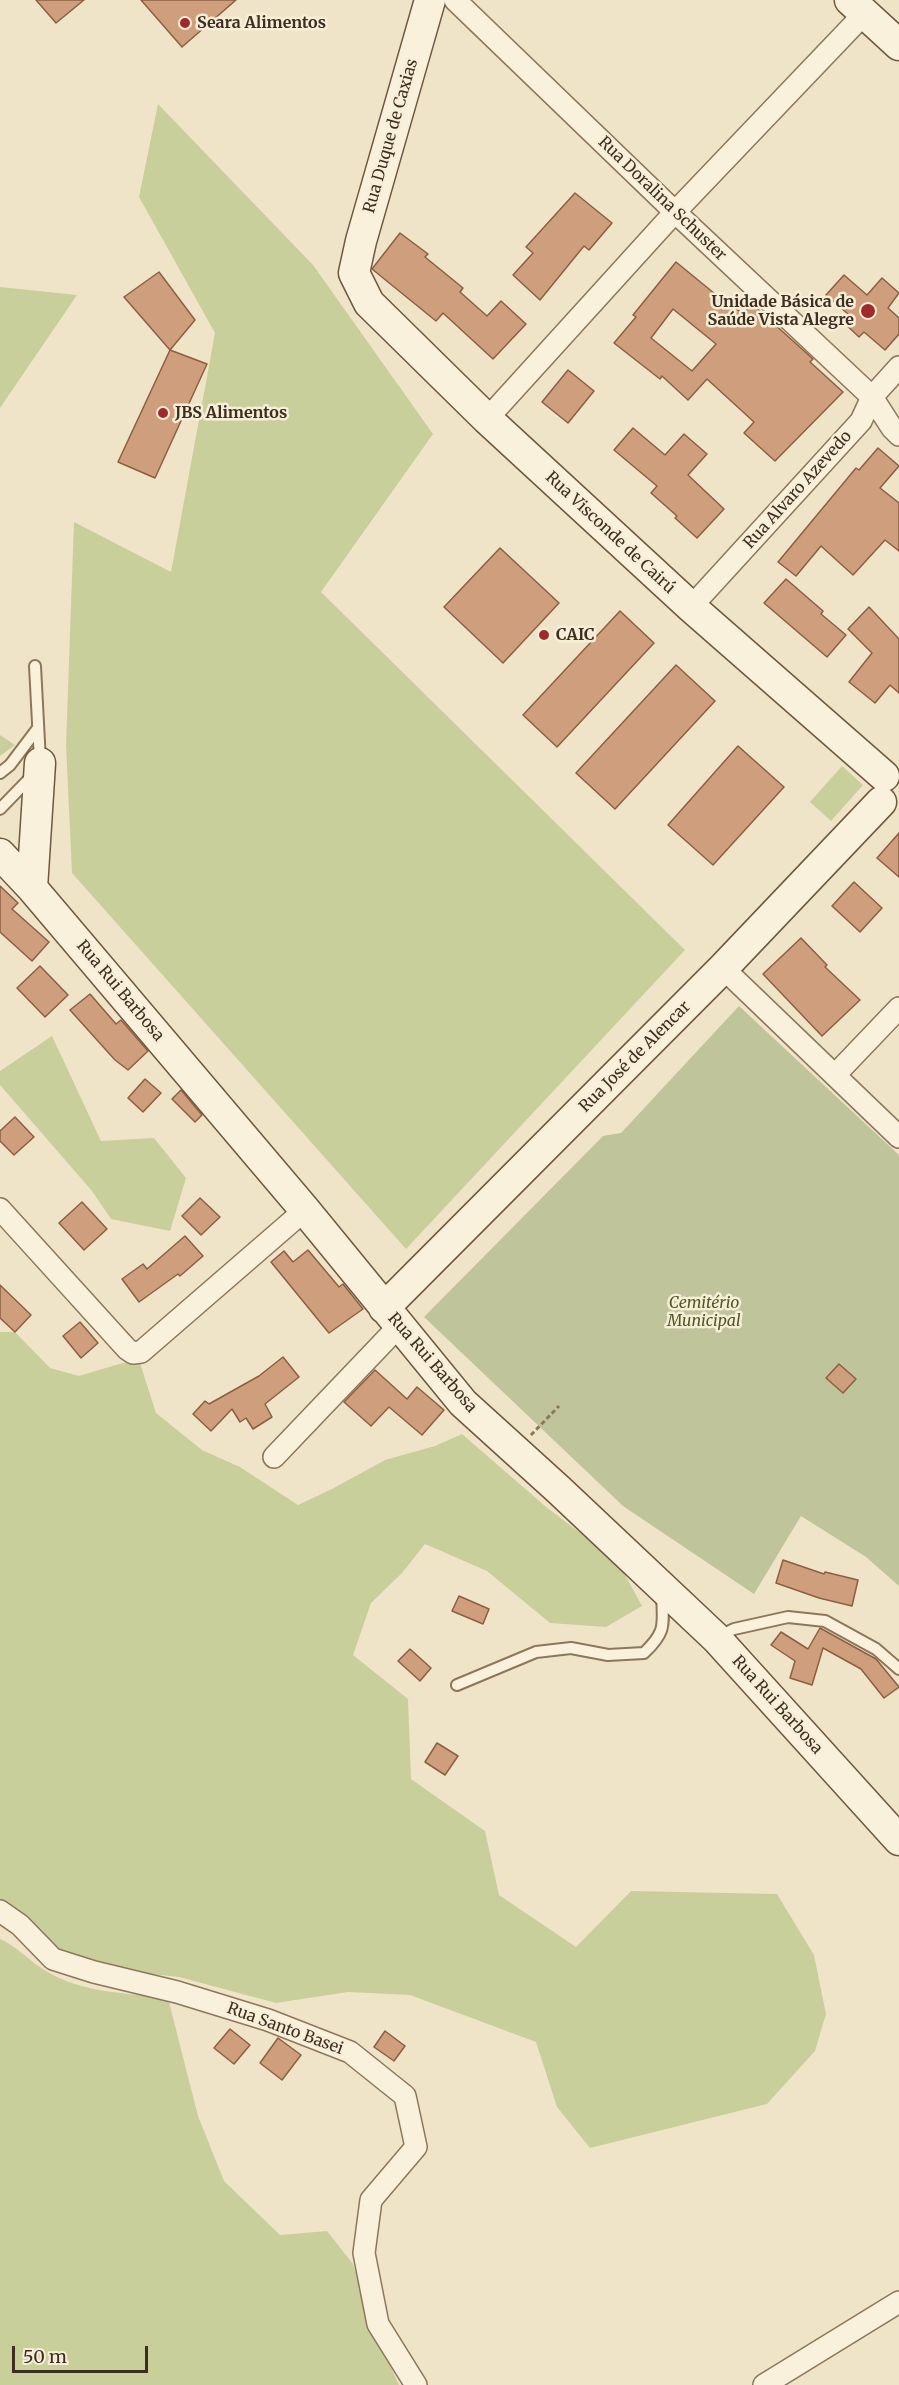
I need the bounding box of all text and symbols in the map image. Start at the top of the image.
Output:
place label: Seara Alimentos [197,13,326,33]
marker: Seara Alimentos [178,16,192,30]
street label: Rua Duque de Caxias [360,57,422,215]
street label: Rua Doralina Schuster [594,133,730,265]
place label: Unidade Básica de Saúde Vista Alegre [708,292,854,330]
marker: Unidade Básica de Saúde Vista Alegre [859,302,877,320]
place label: JBS Alimentos [175,403,287,423]
marker: JBS Alimentos [156,406,170,420]
street label: Rua Alvaro Azevedo [740,427,856,553]
street label: Rua Visconde de Cairú [541,468,679,598]
place label: CAIC [556,625,595,645]
marker: CAIC [537,628,551,642]
street label: Rua Rui Barbosa [72,937,168,1045]
street label: Rua José de Alencar [575,997,695,1117]
park label: Cemitério Municipal [667,1293,741,1331]
street label: Rua Rui Barbosa [383,1309,481,1417]
street label: Rua Rui Barbosa [728,1652,826,1758]
street label: Rua Santo Basei [224,1999,346,2059]
scale bar [15,2334,152,2372]
text: 50 m [23,2345,67,2368]

